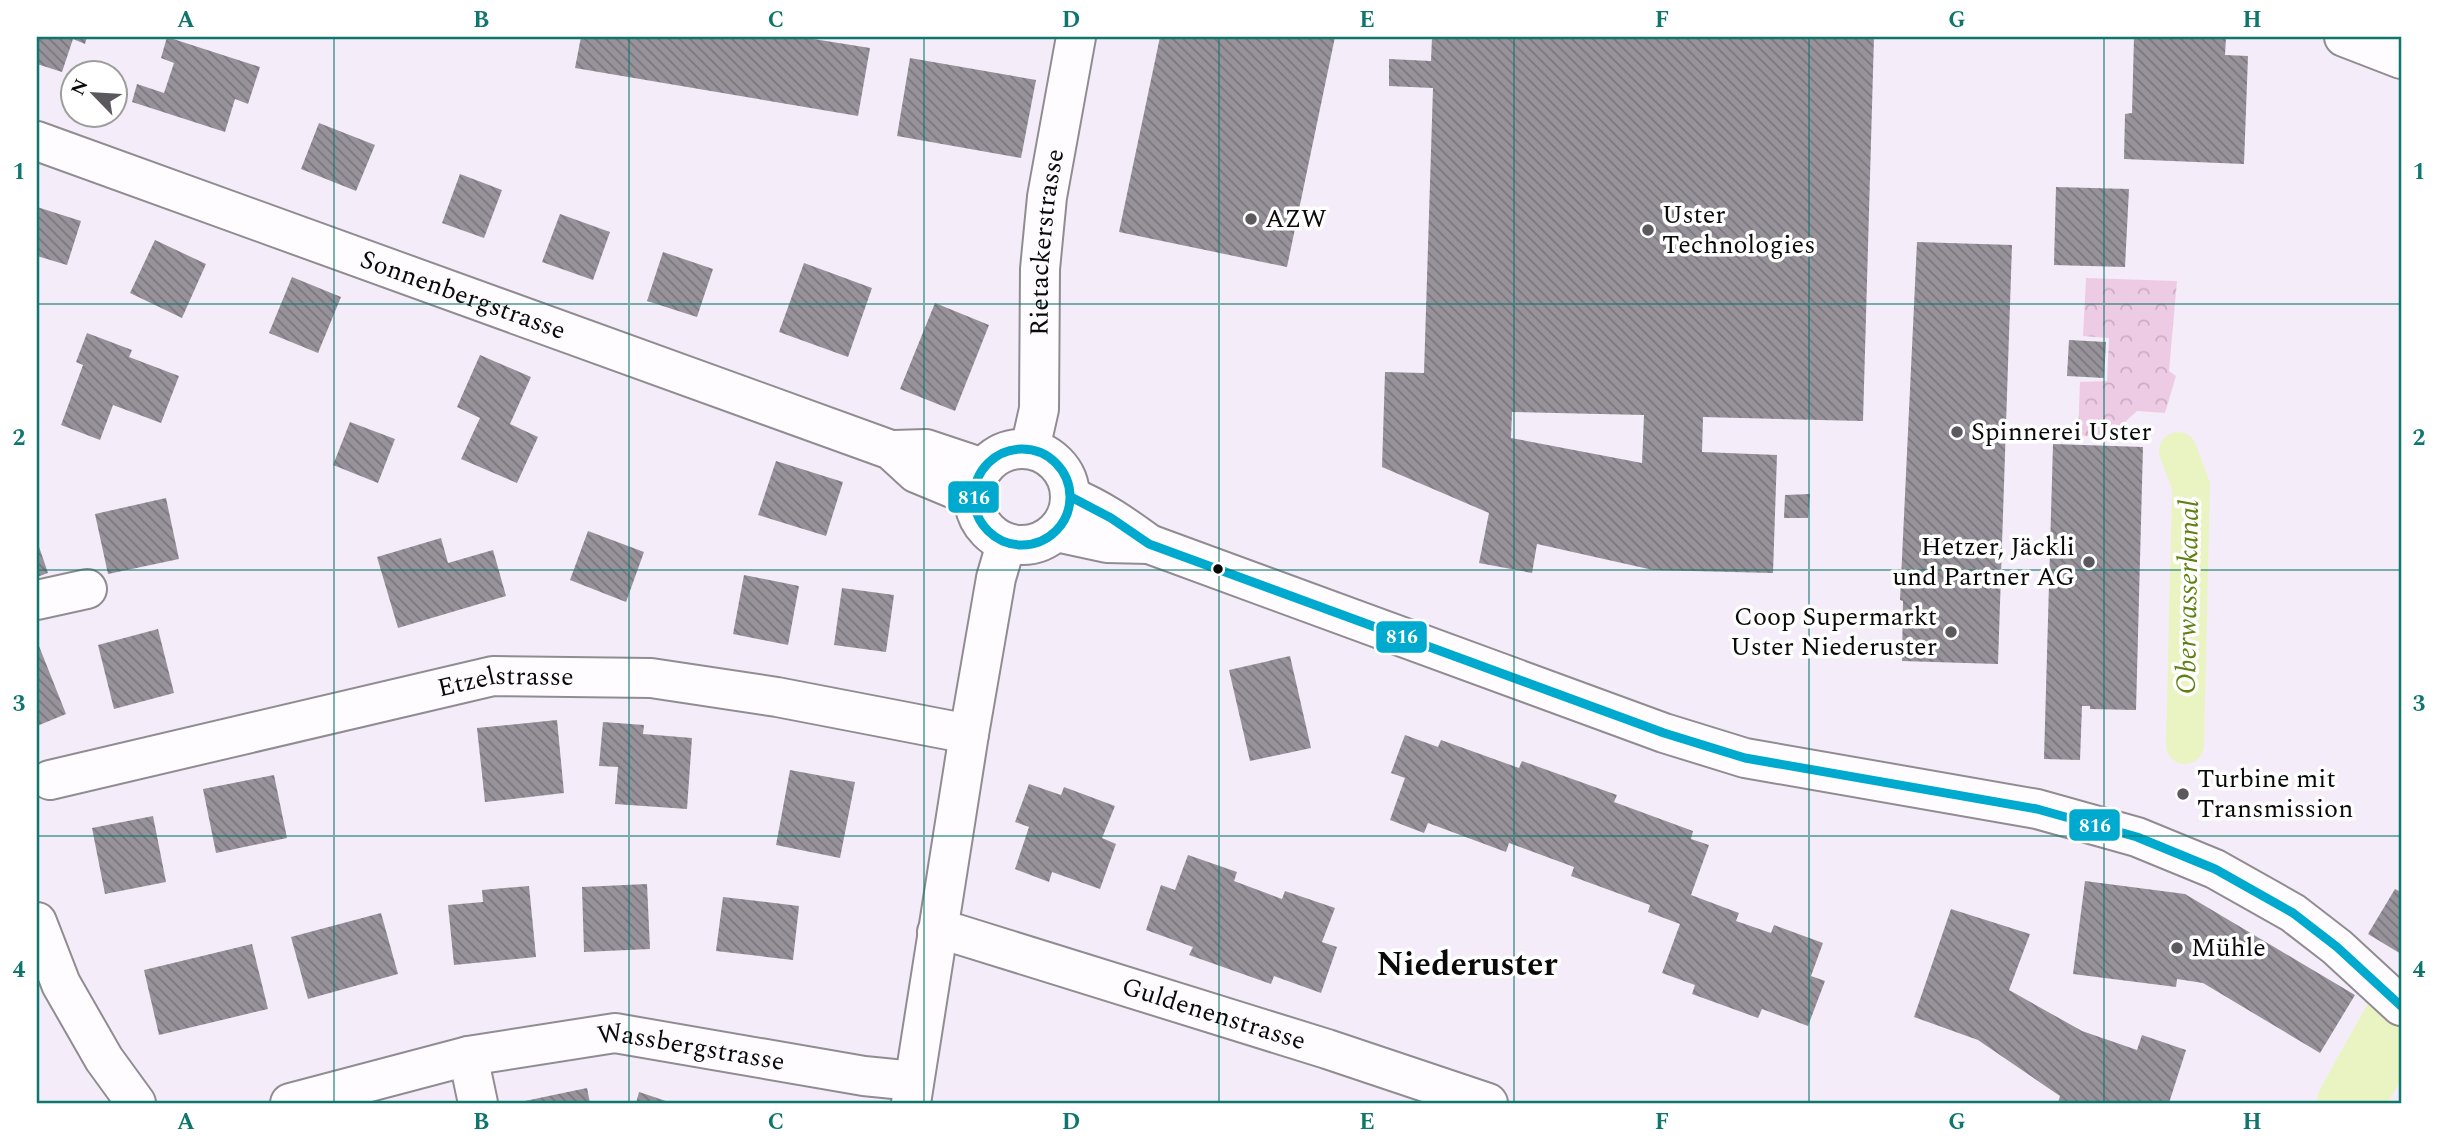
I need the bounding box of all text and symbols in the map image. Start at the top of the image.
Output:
text: A [177,3,195,38]
text: B [473,3,489,38]
text: C [768,3,784,38]
text: D [1062,3,1080,38]
text: E [1359,3,1375,38]
text: F [1655,3,1669,38]
text: G [1948,3,1966,38]
text: H [2242,3,2262,38]
north arrow [60,60,130,130]
text: N [64,74,96,101]
street label: Rietackerstrasse [1020,146,1075,336]
text: 1 [13,155,25,190]
text: 1 [2413,155,2425,190]
place label: Uster Technologies [1662,195,1815,265]
place label: AZW [1265,199,1327,239]
marker: AZW [1243,211,1259,227]
marker: Uster Technologies [1640,222,1656,238]
street label: Sonnenbergstrasse [354,240,571,351]
place label: Spinnerei Uster [1971,412,2152,452]
text: 2 [13,421,26,456]
text: 2 [2413,421,2426,456]
marker: Spinnerei Uster [1949,424,1965,440]
line badge: 816 [947,480,1000,514]
text: 816 [958,484,990,513]
water label: Oberwasserkanal [2165,499,2211,695]
place label: Hetzer, Jäckli und Partner AG [1892,527,2075,597]
marker: Hetzer, Jäckli und Partner AG [2081,554,2097,570]
unlabelled marker [1211,562,1225,576]
place label: Coop Supermarkt Uster Niederuster [1730,597,1937,667]
line badge: 816 [1375,620,1428,654]
text: 816 [1386,623,1418,652]
marker: Coop Supermarkt Uster Niederuster [1943,624,1959,640]
street label: Etzelstrasse [433,656,574,708]
text: 3 [13,687,26,722]
text: 3 [2413,687,2426,722]
place label: Turbine mit Transmission [2197,759,2353,829]
marker: Turbine mit Transmission [2175,786,2191,802]
line badge: 816 [2068,808,2121,842]
text: 816 [2079,812,2111,841]
place label: Mühle [2191,928,2266,968]
district label: Niederuster [1376,940,1558,990]
marker: Mühle [2169,940,2185,956]
text: 4 [13,953,26,988]
text: 4 [2413,953,2426,988]
street label: Guldenenstrasse [1117,966,1311,1061]
street label: Wassbergstrasse [594,1012,788,1082]
text: A [177,1105,195,1140]
text: B [473,1105,489,1140]
text: C [768,1105,784,1140]
text: D [1062,1105,1080,1140]
text: E [1359,1105,1375,1140]
text: F [1655,1105,1669,1140]
text: G [1948,1105,1966,1140]
text: H [2242,1105,2262,1140]

